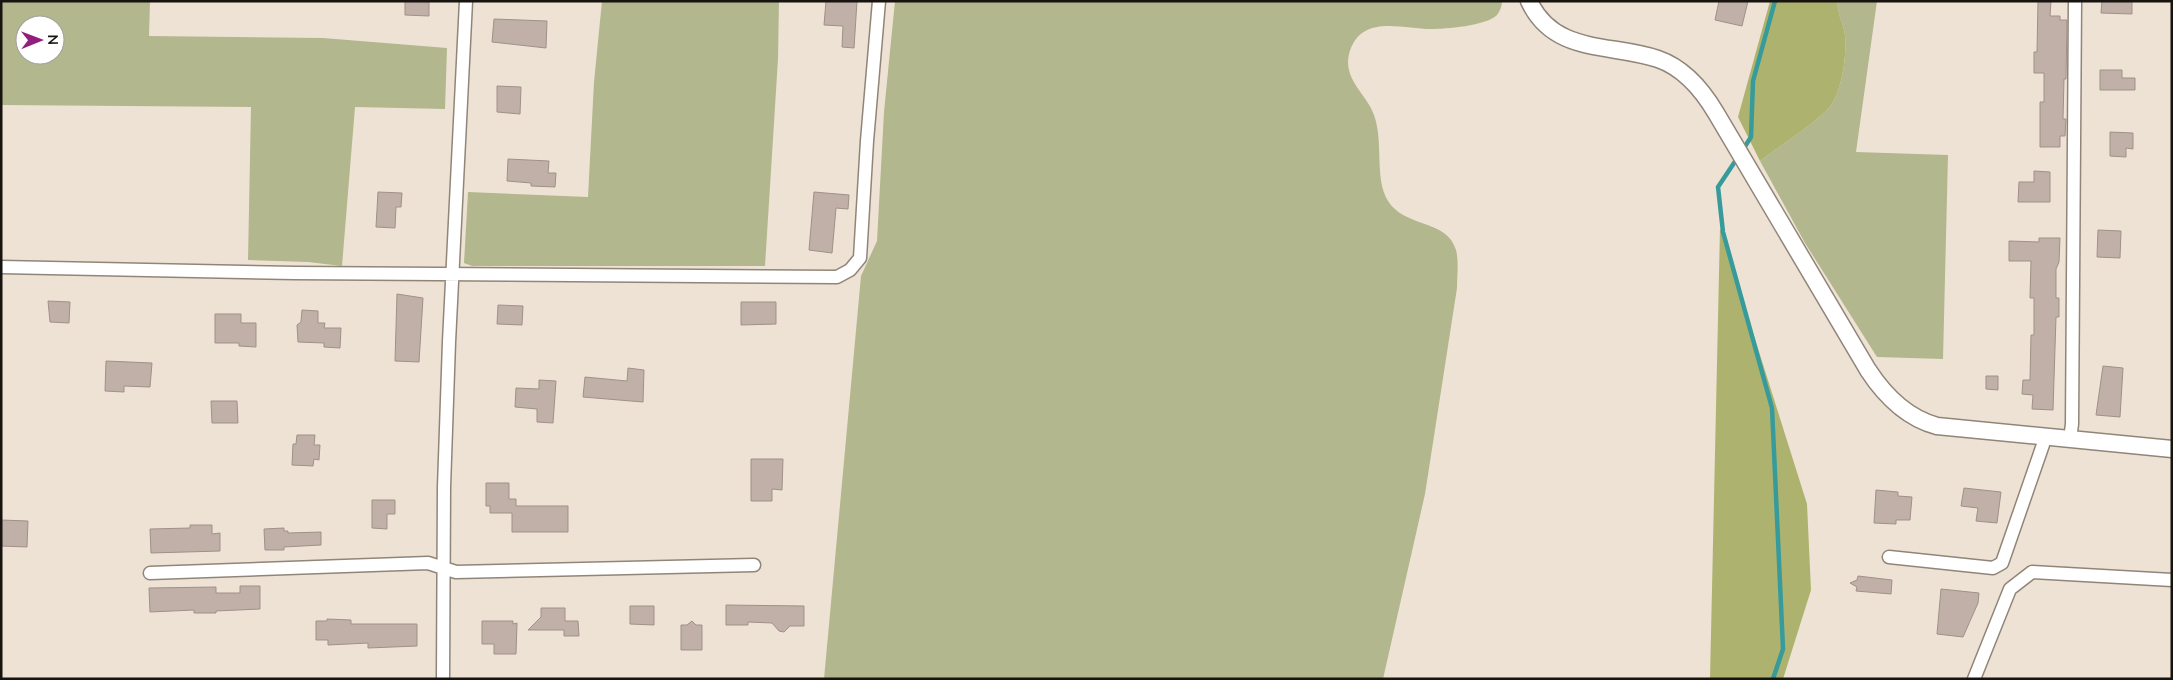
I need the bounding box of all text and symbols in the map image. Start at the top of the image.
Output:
north arrow [15,15,65,65]
text: N [44,34,62,45]

